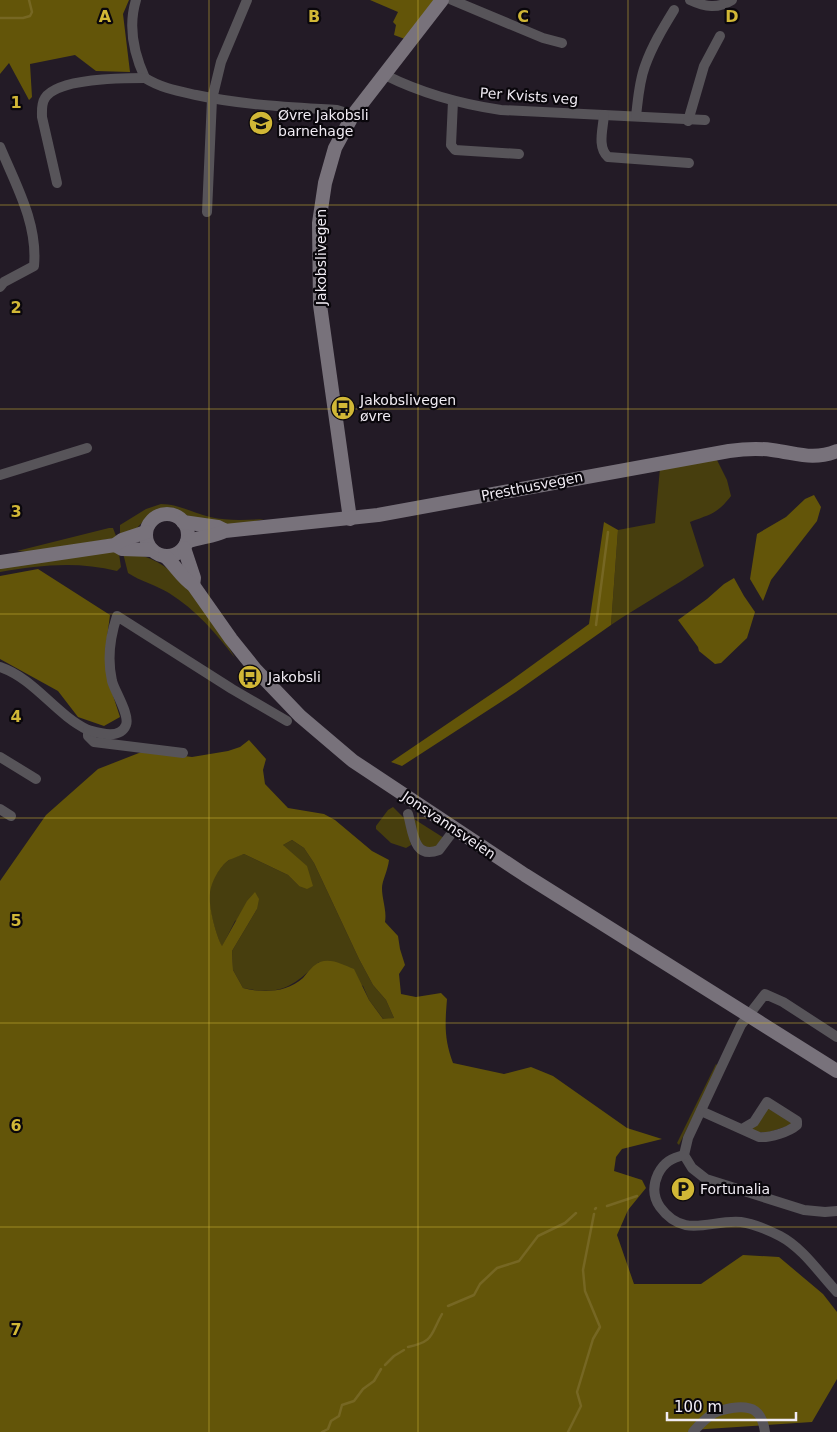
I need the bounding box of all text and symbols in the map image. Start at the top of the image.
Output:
text: A [99,7,112,26]
text: B [308,7,320,26]
text: C [517,7,529,26]
text: D [725,7,739,26]
street label: Per Kvists veg [479,85,579,107]
text: 1 [10,93,22,112]
place label: Øvre Jakobsli barnehage [278,107,369,139]
school or university icon: Øvre Jakobsli barnehage [248,110,274,136]
street label: Jakobslivegen [313,209,329,306]
text: 2 [10,298,22,317]
place label: Jakobslivegen øvre [359,392,456,424]
bus stop icon: Jakobslivegen øvre [330,395,356,421]
street label: Presthusvegen [480,468,584,504]
text: 3 [10,502,22,521]
bus stop icon: Jakobsli [237,664,263,690]
place label: Jakobsli [267,669,321,685]
text: 4 [10,707,22,726]
street label: Jonsvannsveien [398,787,499,862]
text: 5 [10,911,22,930]
text: 6 [10,1116,22,1135]
parking icon: Fortunalia [670,1176,696,1202]
place label: Fortunalia [700,1181,770,1197]
text: 7 [10,1320,22,1339]
scale bar [667,1390,796,1422]
text: 100 m [674,1398,722,1416]

